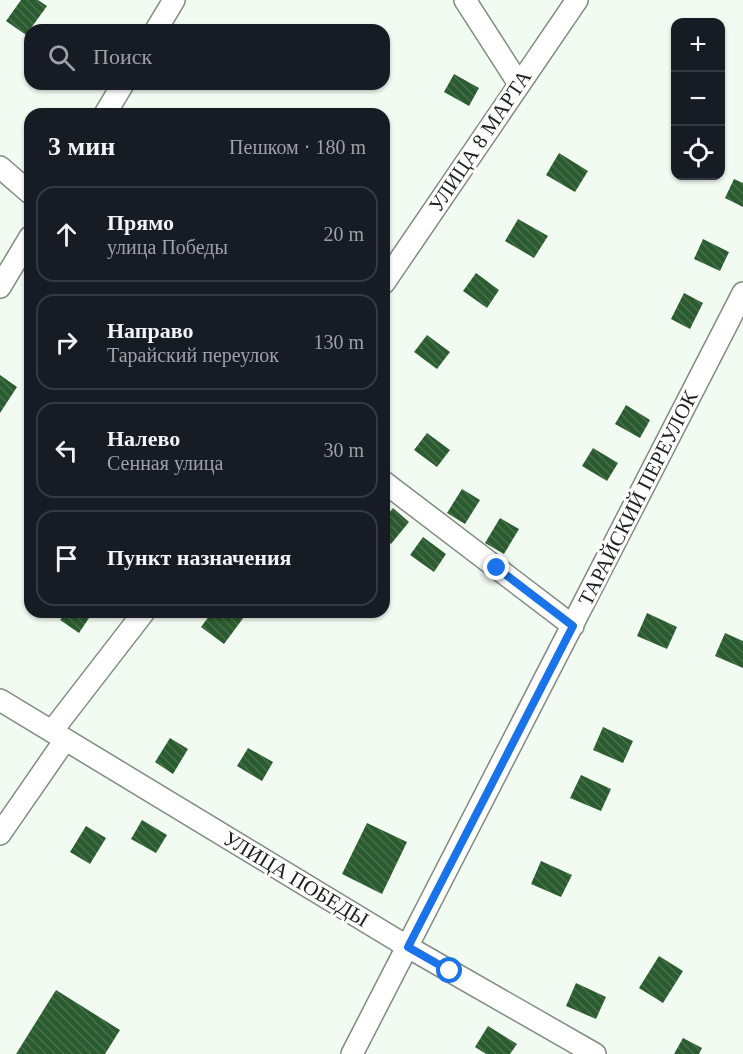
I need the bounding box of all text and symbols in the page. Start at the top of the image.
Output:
map controls [671,18,725,180]
button: + [671,18,725,72]
search box [24,24,390,90]
icon: search [45,41,78,74]
text: Поиск [93,44,152,69]
street label: УЛИЦА 8 МАРТА [424,65,537,217]
button: − [671,72,725,126]
button: locate [671,126,725,180]
text: 3 мин [48,132,115,161]
text: Пешком · 180 m [229,136,366,158]
text: Прямо [107,210,174,235]
icon: ahead [50,218,83,251]
text: 20 m [323,223,364,245]
text: улица Победы [107,236,228,258]
text: Направо [107,318,193,343]
icon: right [50,326,83,359]
text: 130 m [313,331,364,353]
text: Тарайский переулок [107,344,279,366]
street label: ТАРАЙСКИЙ ПЕРЕУЛОК [573,386,703,610]
text: Налево [107,426,180,451]
icon: left [50,434,83,467]
text: 30 m [323,439,364,461]
text: Сенная улица [107,452,223,474]
icon: arrive [50,542,83,575]
text: Пункт назначения [107,545,292,570]
route end [483,554,509,580]
street label: УЛИЦА ПОБЕДЫ [219,826,373,932]
route start [436,957,462,983]

